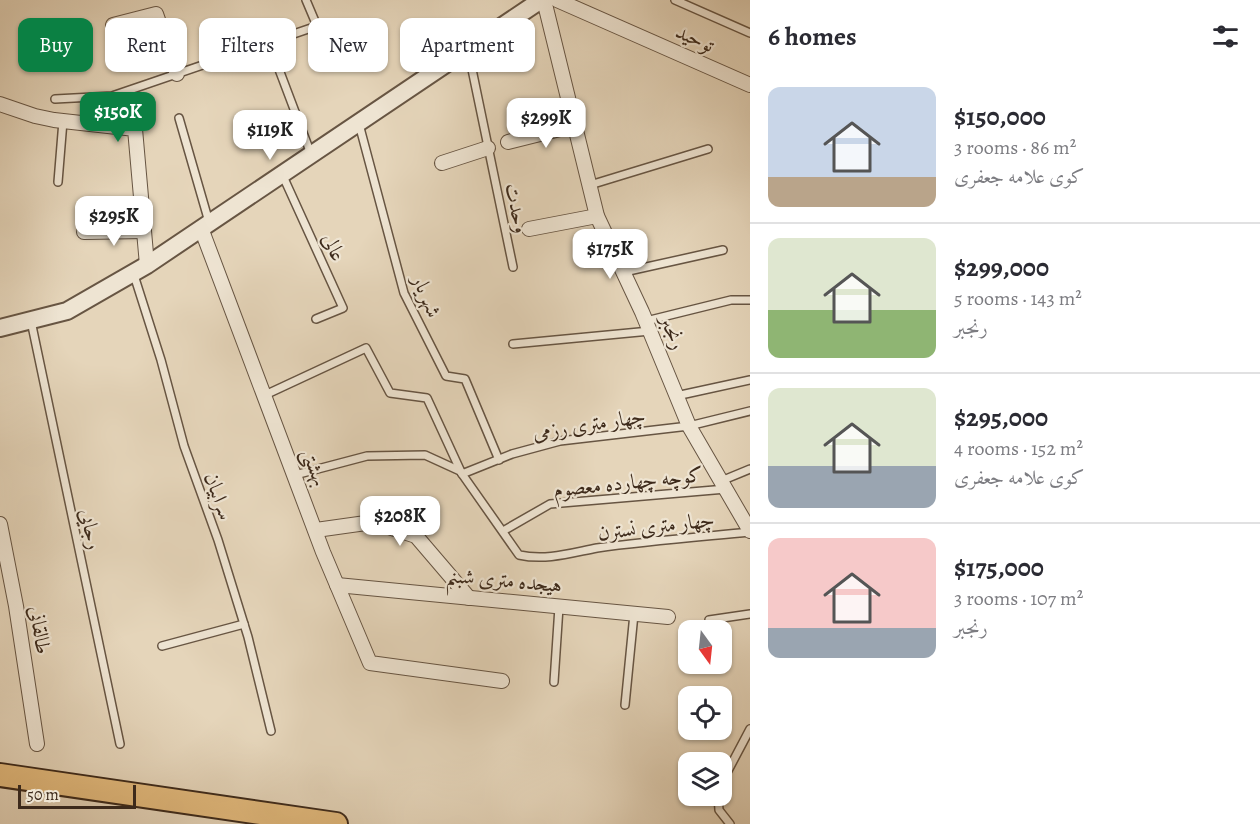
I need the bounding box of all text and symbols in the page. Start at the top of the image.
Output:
street label: توحید [671,17,720,59]
chip: Buy [18,18,93,72]
chip: Rent [105,18,187,72]
chip: Filters [199,18,296,72]
chip: New [308,18,388,72]
chip: Apartment [400,18,535,72]
text: 6 homes [768,19,857,54]
icon: filters [1209,20,1242,53]
pin: $150K [76,92,160,143]
text: $150K [94,98,142,125]
pin: $299K [504,98,588,149]
text: $150,000 [954,99,1046,134]
text: $299K [521,104,571,131]
pin: $119K [228,110,312,161]
icon: home [816,111,888,183]
text: $119K [247,116,293,143]
text: 3 rooms · 86 m² [954,134,1076,161]
text: کوی علامه جعفری [954,163,1084,190]
street label: وحدت [498,180,536,236]
pin: $295K [72,196,156,247]
text: $295K [89,202,139,229]
street label: عالی [316,228,352,266]
pin: $175K [568,229,652,280]
text: $175K [587,235,633,262]
text: $299,000 [954,250,1049,285]
icon: home [816,262,888,334]
street label: شهریار [405,269,448,322]
text: 5 rooms · 143 m² [954,285,1082,312]
street label: رنجبر [653,309,693,354]
text: رنجبر [954,314,988,341]
text: $295,000 [954,400,1048,435]
street label: چهار متری رزمی [530,401,648,447]
icon: home [816,412,888,484]
text: 4 rooms · 152 m² [954,435,1083,462]
street label: بهشتی [294,444,335,490]
street label: کوچه چهارده معصوم [552,460,705,508]
text: کوی علامه جعفری [954,464,1084,491]
street label: سرابیان [197,468,241,524]
pin: $208K [358,496,442,547]
text: $208K [374,502,426,529]
street label: چهار متری نسترن [596,505,716,547]
street label: رجایی [73,506,109,552]
text: $175,000 [954,550,1044,585]
street label: هیجده متری شبنم [444,561,563,606]
icon: home [816,562,888,634]
text: 3 rooms · 107 m² [954,585,1083,612]
street label: طالقانی [22,604,58,656]
text: رنجبر [954,614,988,641]
north arrow [678,620,732,674]
map controls [678,620,732,806]
button: locate [678,686,732,740]
button: layers [678,752,732,806]
scale bar [18,782,136,810]
text: 50 m [27,784,59,806]

